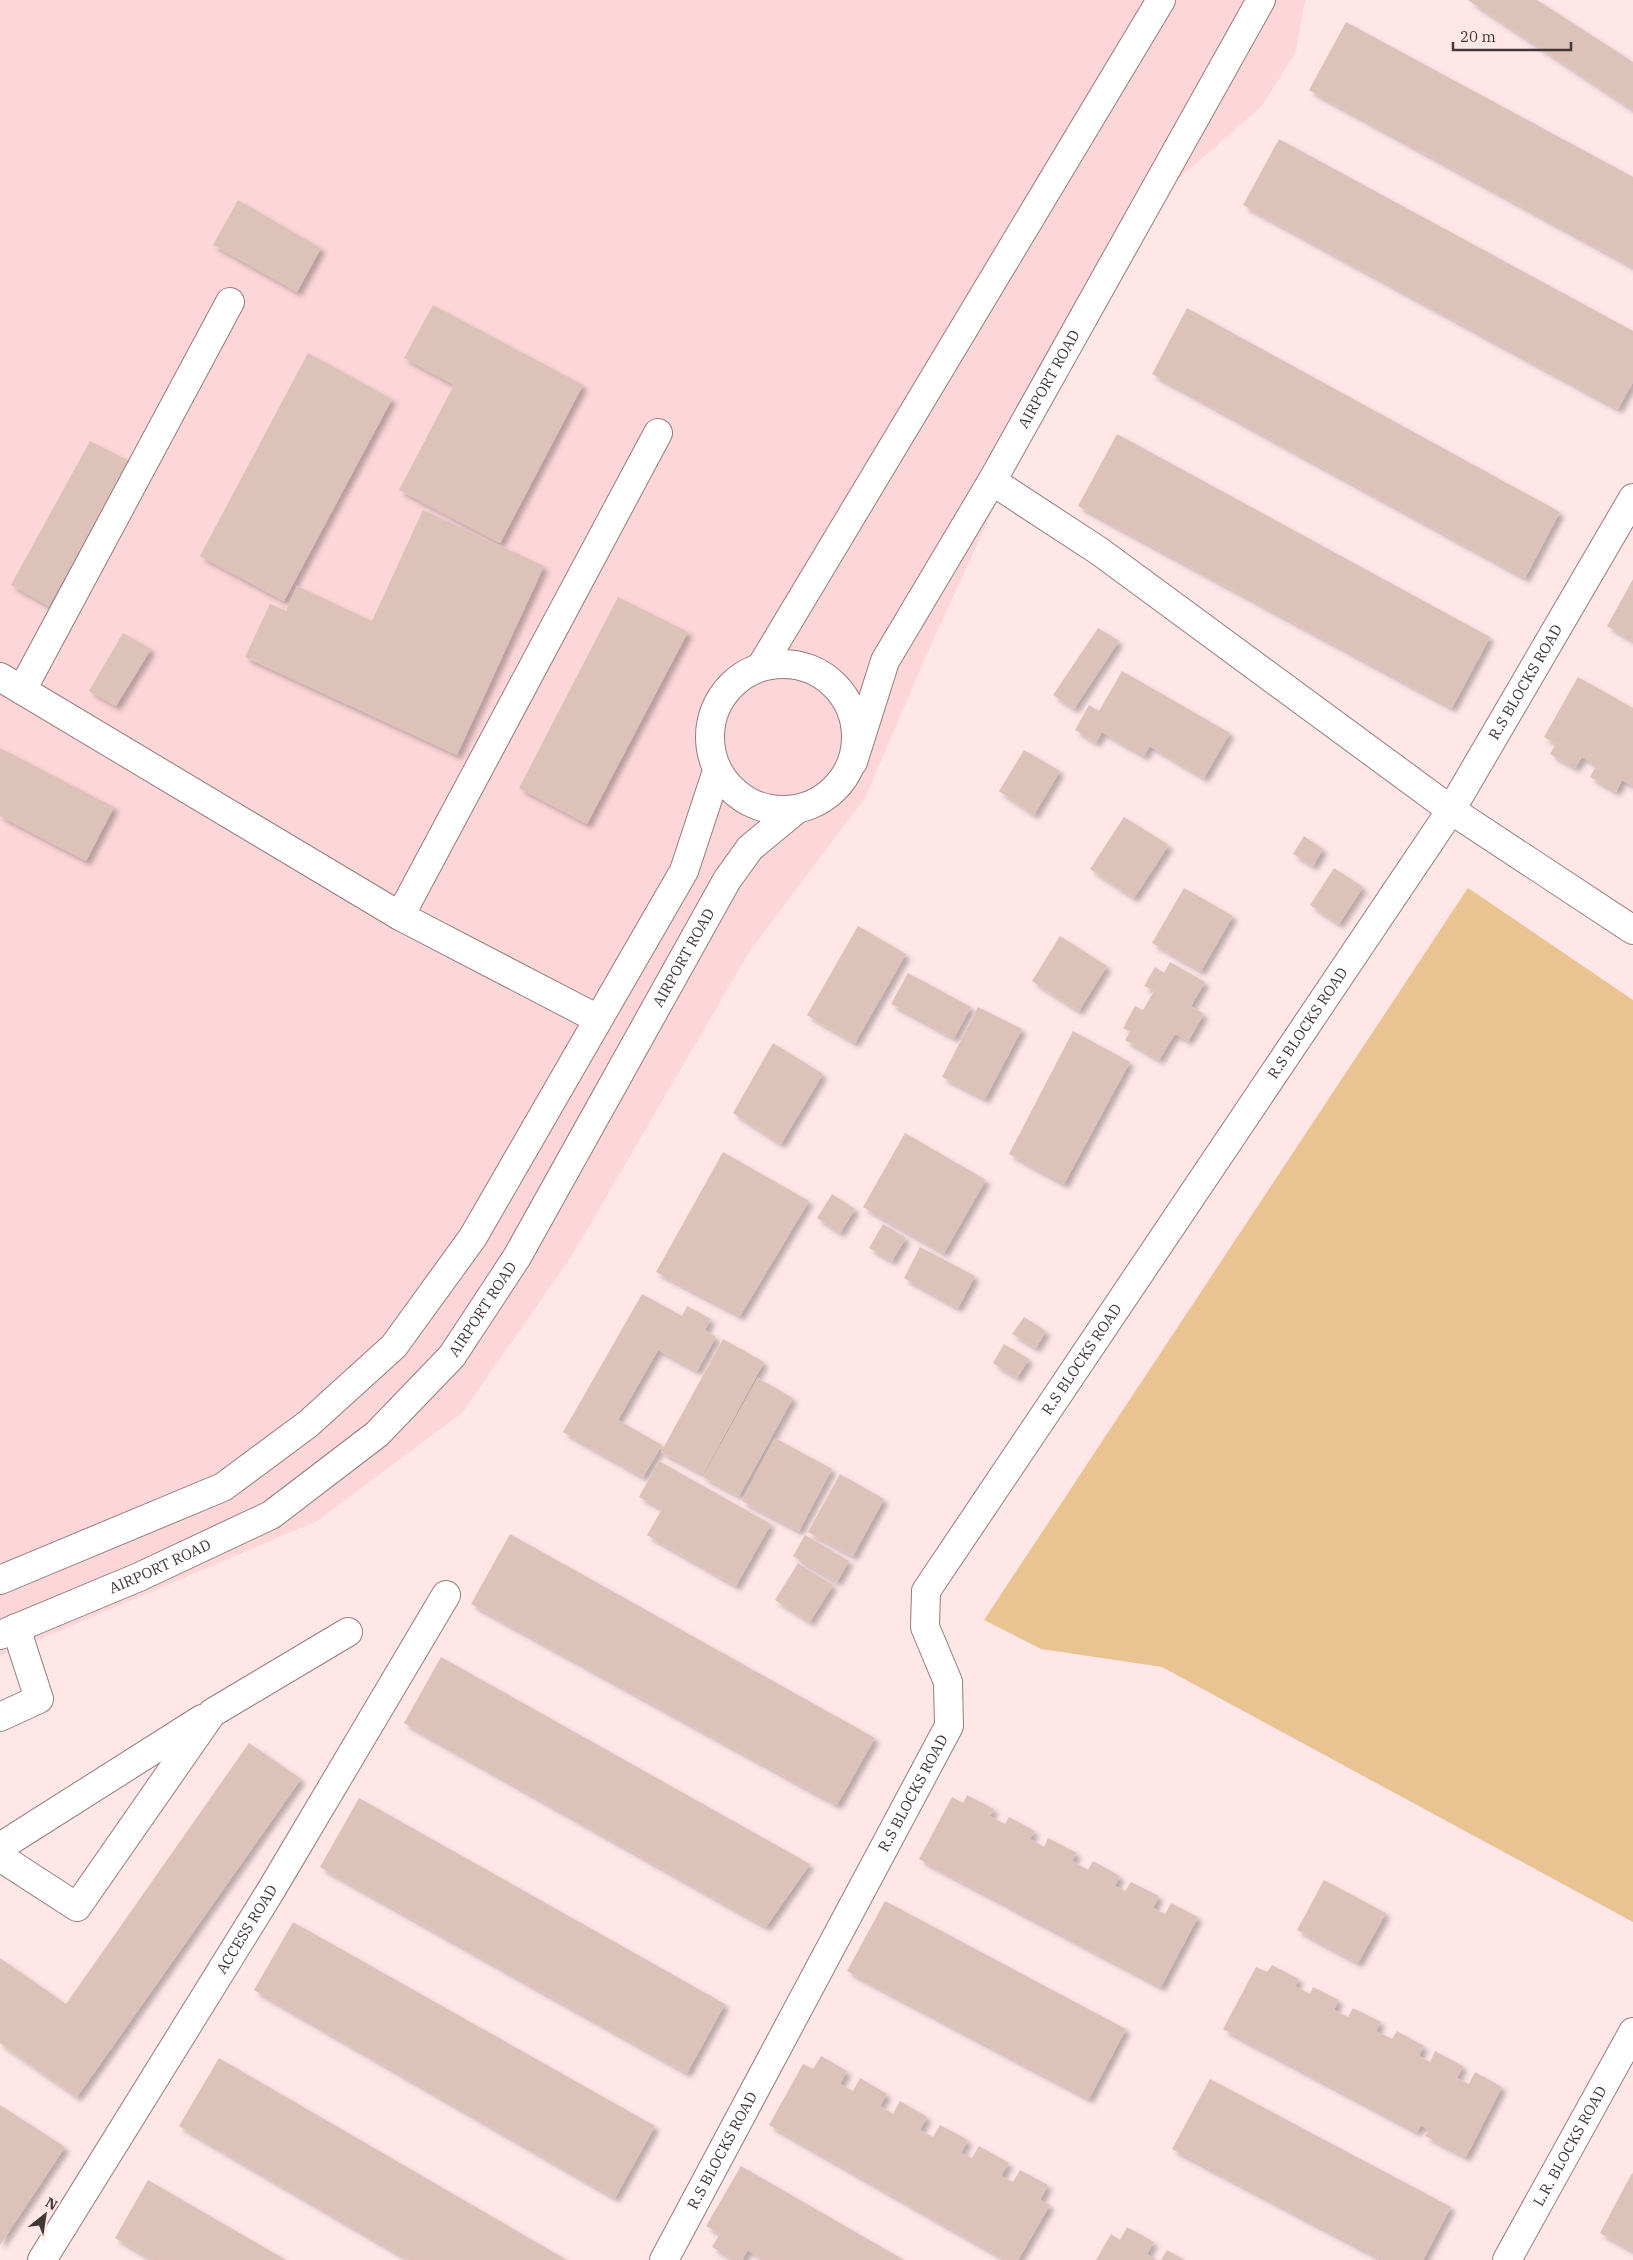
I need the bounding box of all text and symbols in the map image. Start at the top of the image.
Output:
scale bar [1453,20,1570,52]
text: 20 m [1460,27,1496,46]
street label: AIRPORT ROAD [1013,326,1084,432]
street label: R.S BLOCKS ROAD [1484,621,1566,743]
street label: AIRPORT ROAD [648,905,718,1010]
street label: R.S BLOCKS ROAD [1263,964,1351,1082]
street label: AIRPORT ROAD [444,1258,520,1360]
street label: R.S BLOCKS ROAD [1037,1300,1125,1418]
street label: AIRPORT ROAD [106,1535,214,1597]
street label: R.S BLOCKS ROAD [874,1731,952,1855]
street label: ACCESS ROAD [212,1881,281,1977]
street label: L.R. BLOCKS ROAD [1529,2083,1610,2209]
street label: R.S BLOCKS ROAD [683,2088,761,2212]
north arrow [20,2190,70,2240]
text: N [42,2193,61,2214]

